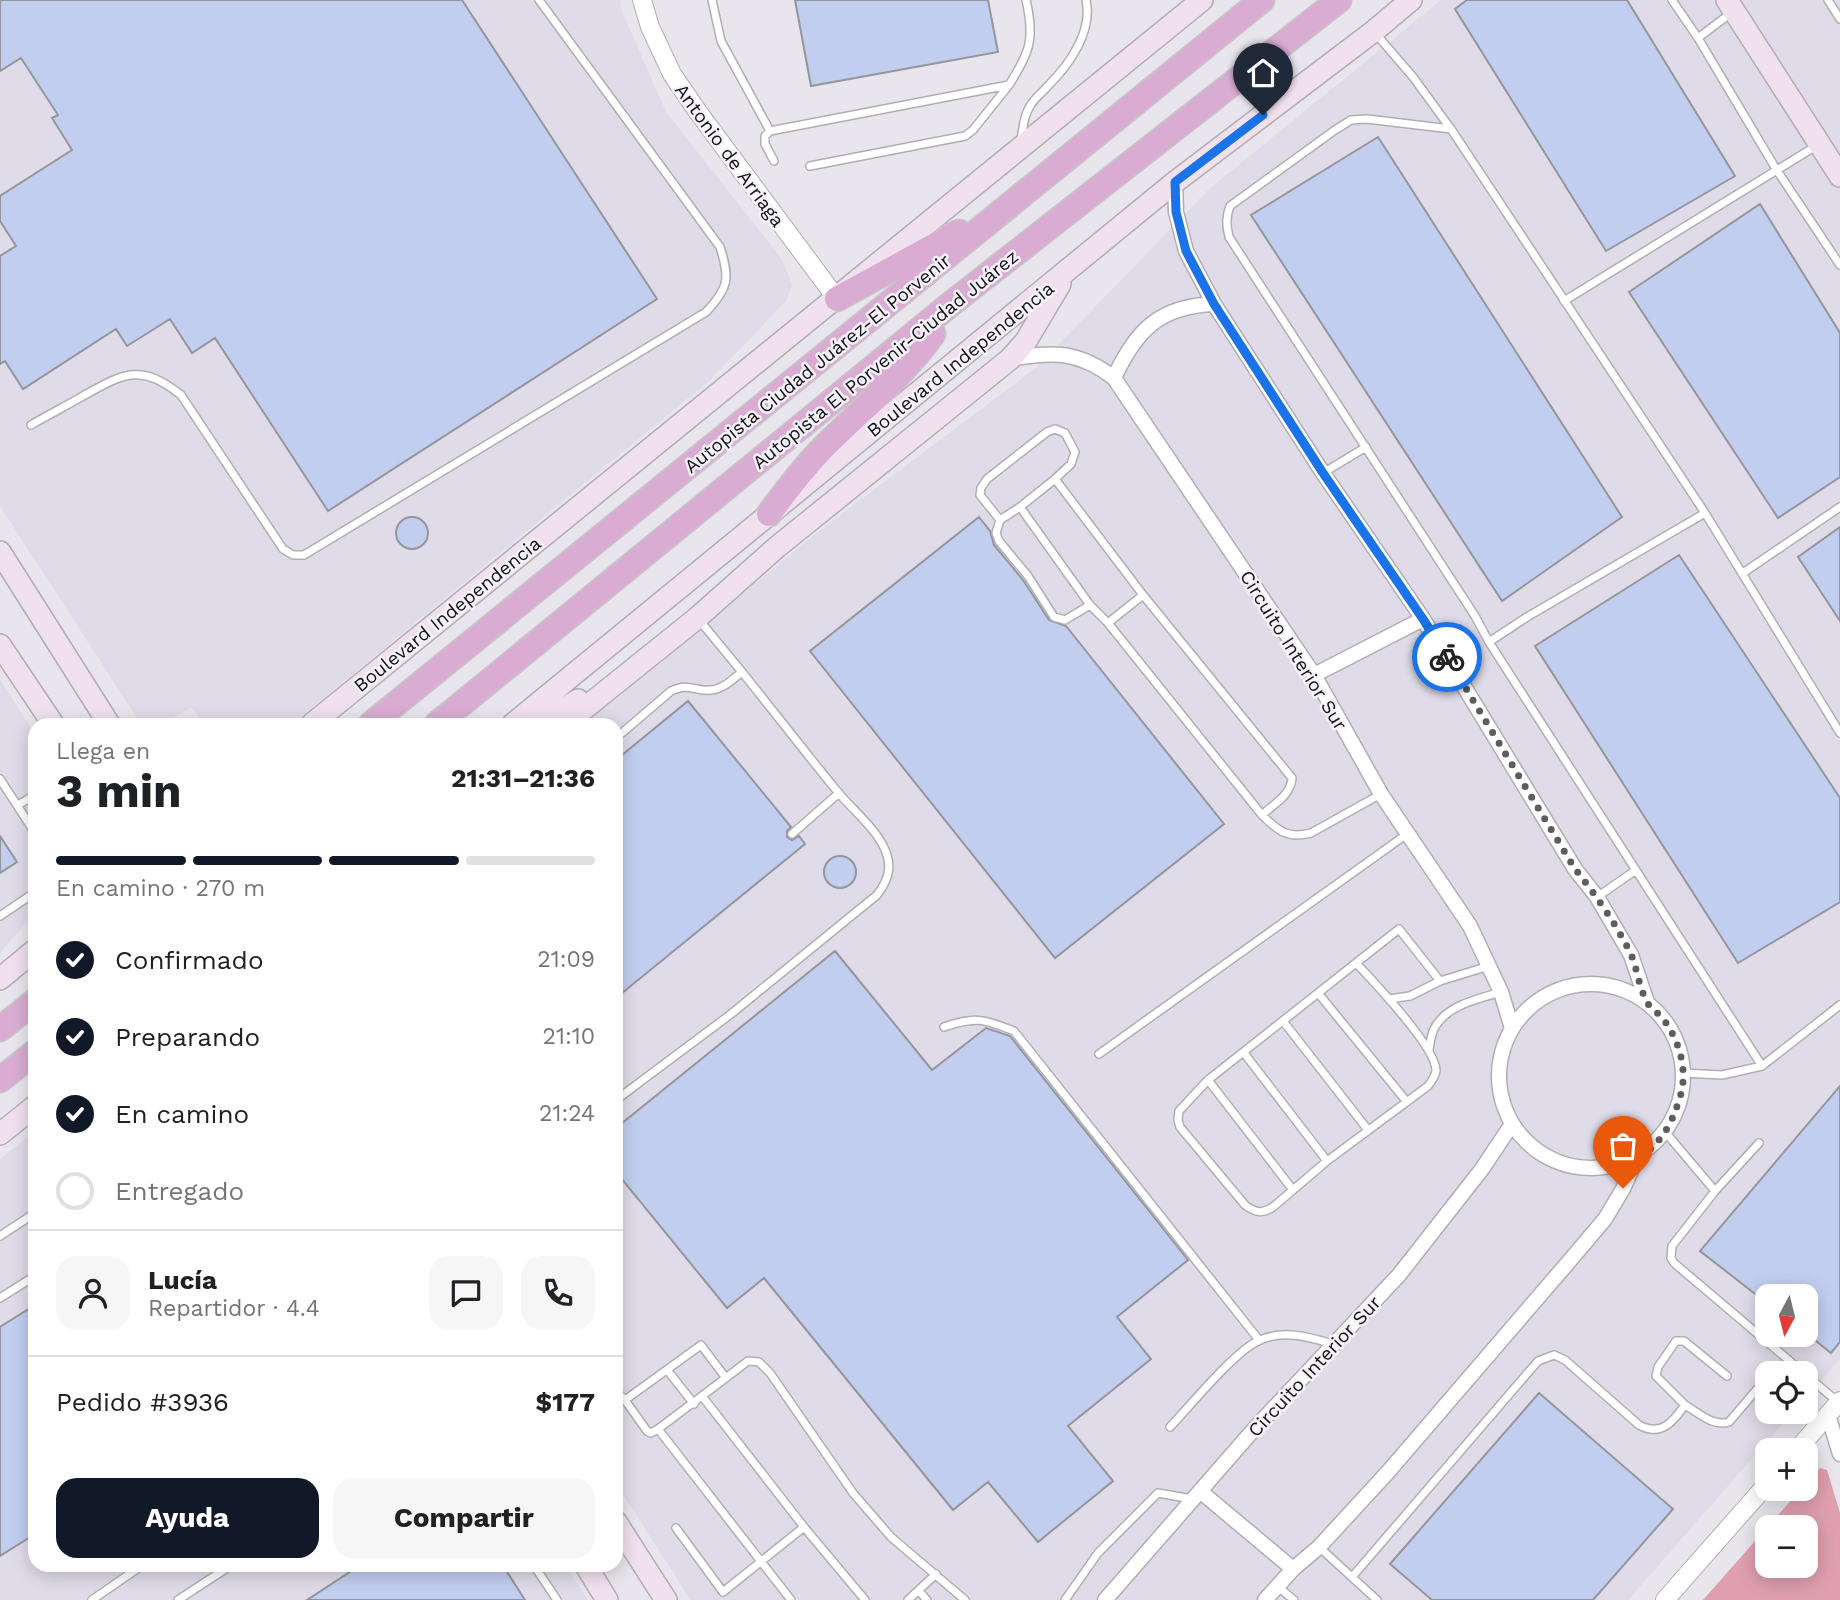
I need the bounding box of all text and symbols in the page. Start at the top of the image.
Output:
pin [1233,43,1293,115]
icon: home [1244,54,1282,92]
street label: Antonio de Arriaga [670,79,789,232]
street label: Autopista El Porvenir-Ciudad Juárez [748,245,1023,474]
street label: Autopista Ciudad Juárez-El Porvenir [680,249,955,478]
street label: Boulevard Independencia [862,277,1059,442]
street label: Boulevard Independencia [349,532,546,697]
street label: Circuito Interior Sur [1235,566,1352,735]
courier [1412,622,1482,692]
icon: bike [1428,638,1466,676]
text: Llega en [56,738,150,765]
text: 21:31–21:36 [451,763,595,793]
text: 3 min [56,764,182,818]
text: En camino · 270 m [56,875,265,902]
icon: check [56,941,94,979]
text: Confirmado [115,945,264,975]
text: 21:09 [537,946,595,973]
icon: check [56,1018,94,1056]
text: Preparando [115,1022,260,1052]
text: 21:10 [543,1023,595,1050]
icon: check [56,1095,94,1133]
text: En camino [115,1099,249,1129]
text: 21:24 [539,1100,595,1127]
pin [1593,1116,1653,1188]
icon: bag [1604,1127,1642,1165]
text: Entregado [115,1176,244,1206]
button: person [56,1256,130,1330]
button: chat [429,1256,503,1330]
button: phone [521,1256,595,1330]
text: Lucía [148,1265,217,1295]
north arrow [1755,1284,1818,1348]
map controls [1755,1284,1818,1578]
street label: Circuito Interior Sur [1243,1291,1386,1442]
text: Repartidor · 4.4 [148,1295,320,1322]
button: locate [1755,1361,1818,1424]
text: Pedido #3936 [56,1387,229,1417]
text: $177 [536,1387,595,1417]
button: + [1755,1438,1818,1501]
button: Ayuda [56,1478,319,1558]
button: Compartir [333,1478,595,1558]
button: − [1755,1515,1818,1578]

